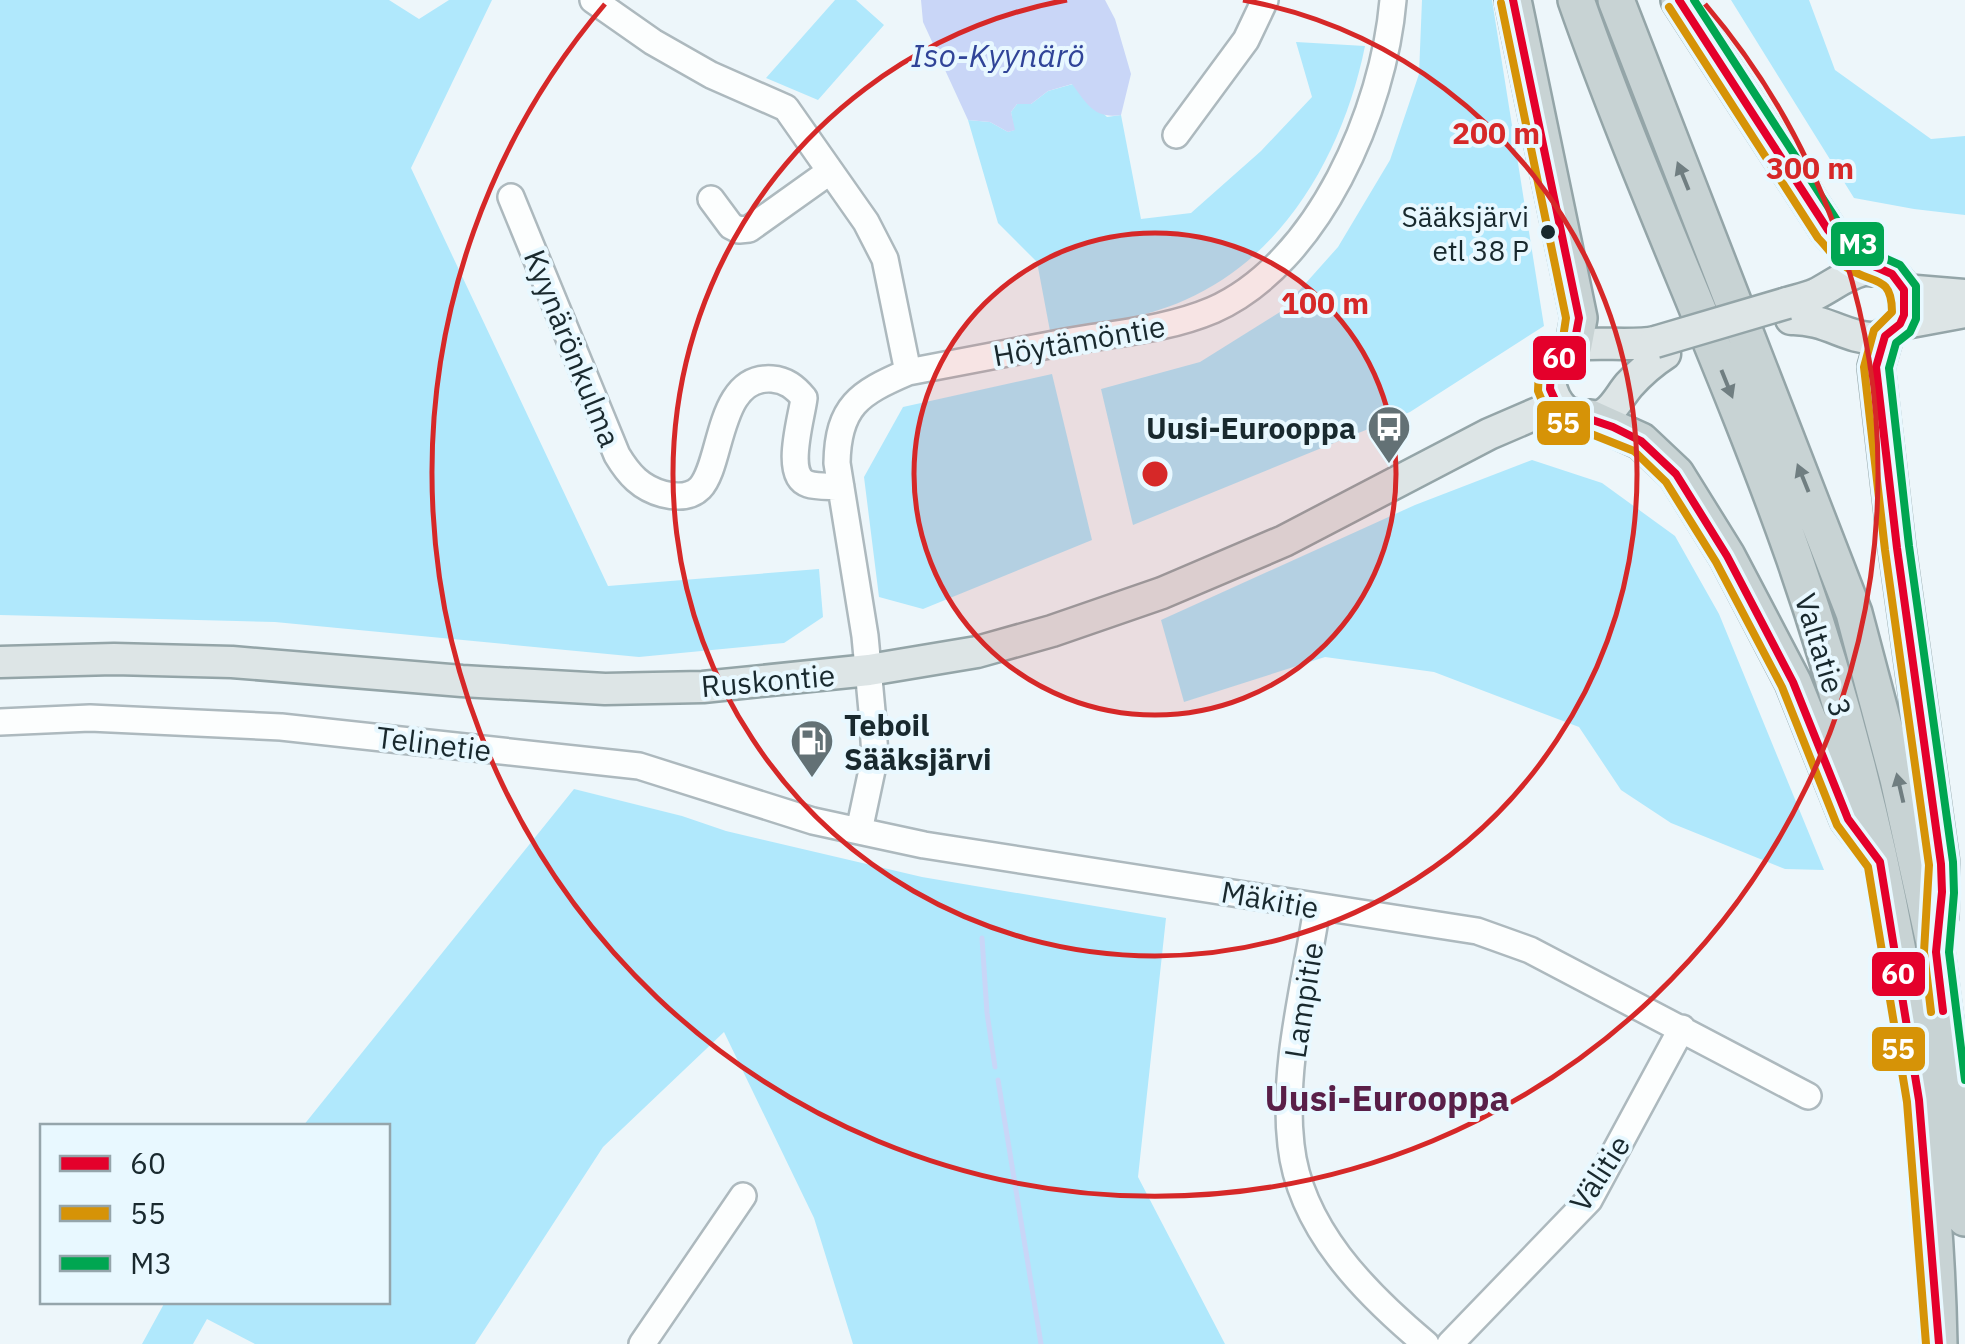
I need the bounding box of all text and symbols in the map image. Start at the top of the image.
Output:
water label: Iso-Kyynärö [911,34,1085,76]
text: 200 m [1452,113,1540,152]
text: 300 m [1766,148,1854,187]
one-way arrow [1674,161,1690,191]
place label: Sääksjärvi etl 38 P [1401,198,1529,269]
line badge: M3 [1829,220,1886,268]
marker: Sääksjärvi etl 38 P [1538,222,1558,242]
text: M3 [1838,225,1878,262]
street label: Kyynärönkulma [516,244,630,452]
text: 100 m [1281,283,1369,322]
street label: Höytämöntie [990,306,1168,374]
line badge: 60 [1531,334,1588,382]
text: 60 [1542,339,1576,376]
one-way arrow [1719,369,1735,399]
line badge: 55 [1535,399,1592,447]
bus stop icon: Uusi-Eurooppa [1366,404,1412,465]
text: 55 [1546,404,1580,441]
place label: Uusi-Eurooppa [1146,408,1356,447]
centre of rings [1137,456,1173,492]
one-way arrow [1795,463,1811,493]
street label: Valtatie 3 [1787,588,1861,722]
street label: Ruskontie [699,655,837,705]
place label: Teboil Sääksjärvi [844,705,992,778]
street label: Telinetie [374,717,494,769]
fuel station icon: Teboil Sääksjärvi [789,718,835,779]
one-way arrow [1891,772,1907,803]
street label: Mäkitie [1218,871,1322,927]
street label: Lampitie [1275,939,1331,1061]
line badge: 60 [1870,950,1927,998]
text: 60 [1881,955,1915,992]
line badge: 55 [1870,1025,1927,1073]
text: 55 [1881,1030,1915,1067]
district label: Uusi-Eurooppa [1265,1075,1509,1121]
legend [40,1124,390,1304]
street label: Välitie [1560,1127,1638,1219]
text: 60 [130,1143,166,1182]
text: 55 [130,1193,166,1232]
text: M3 [130,1243,172,1282]

